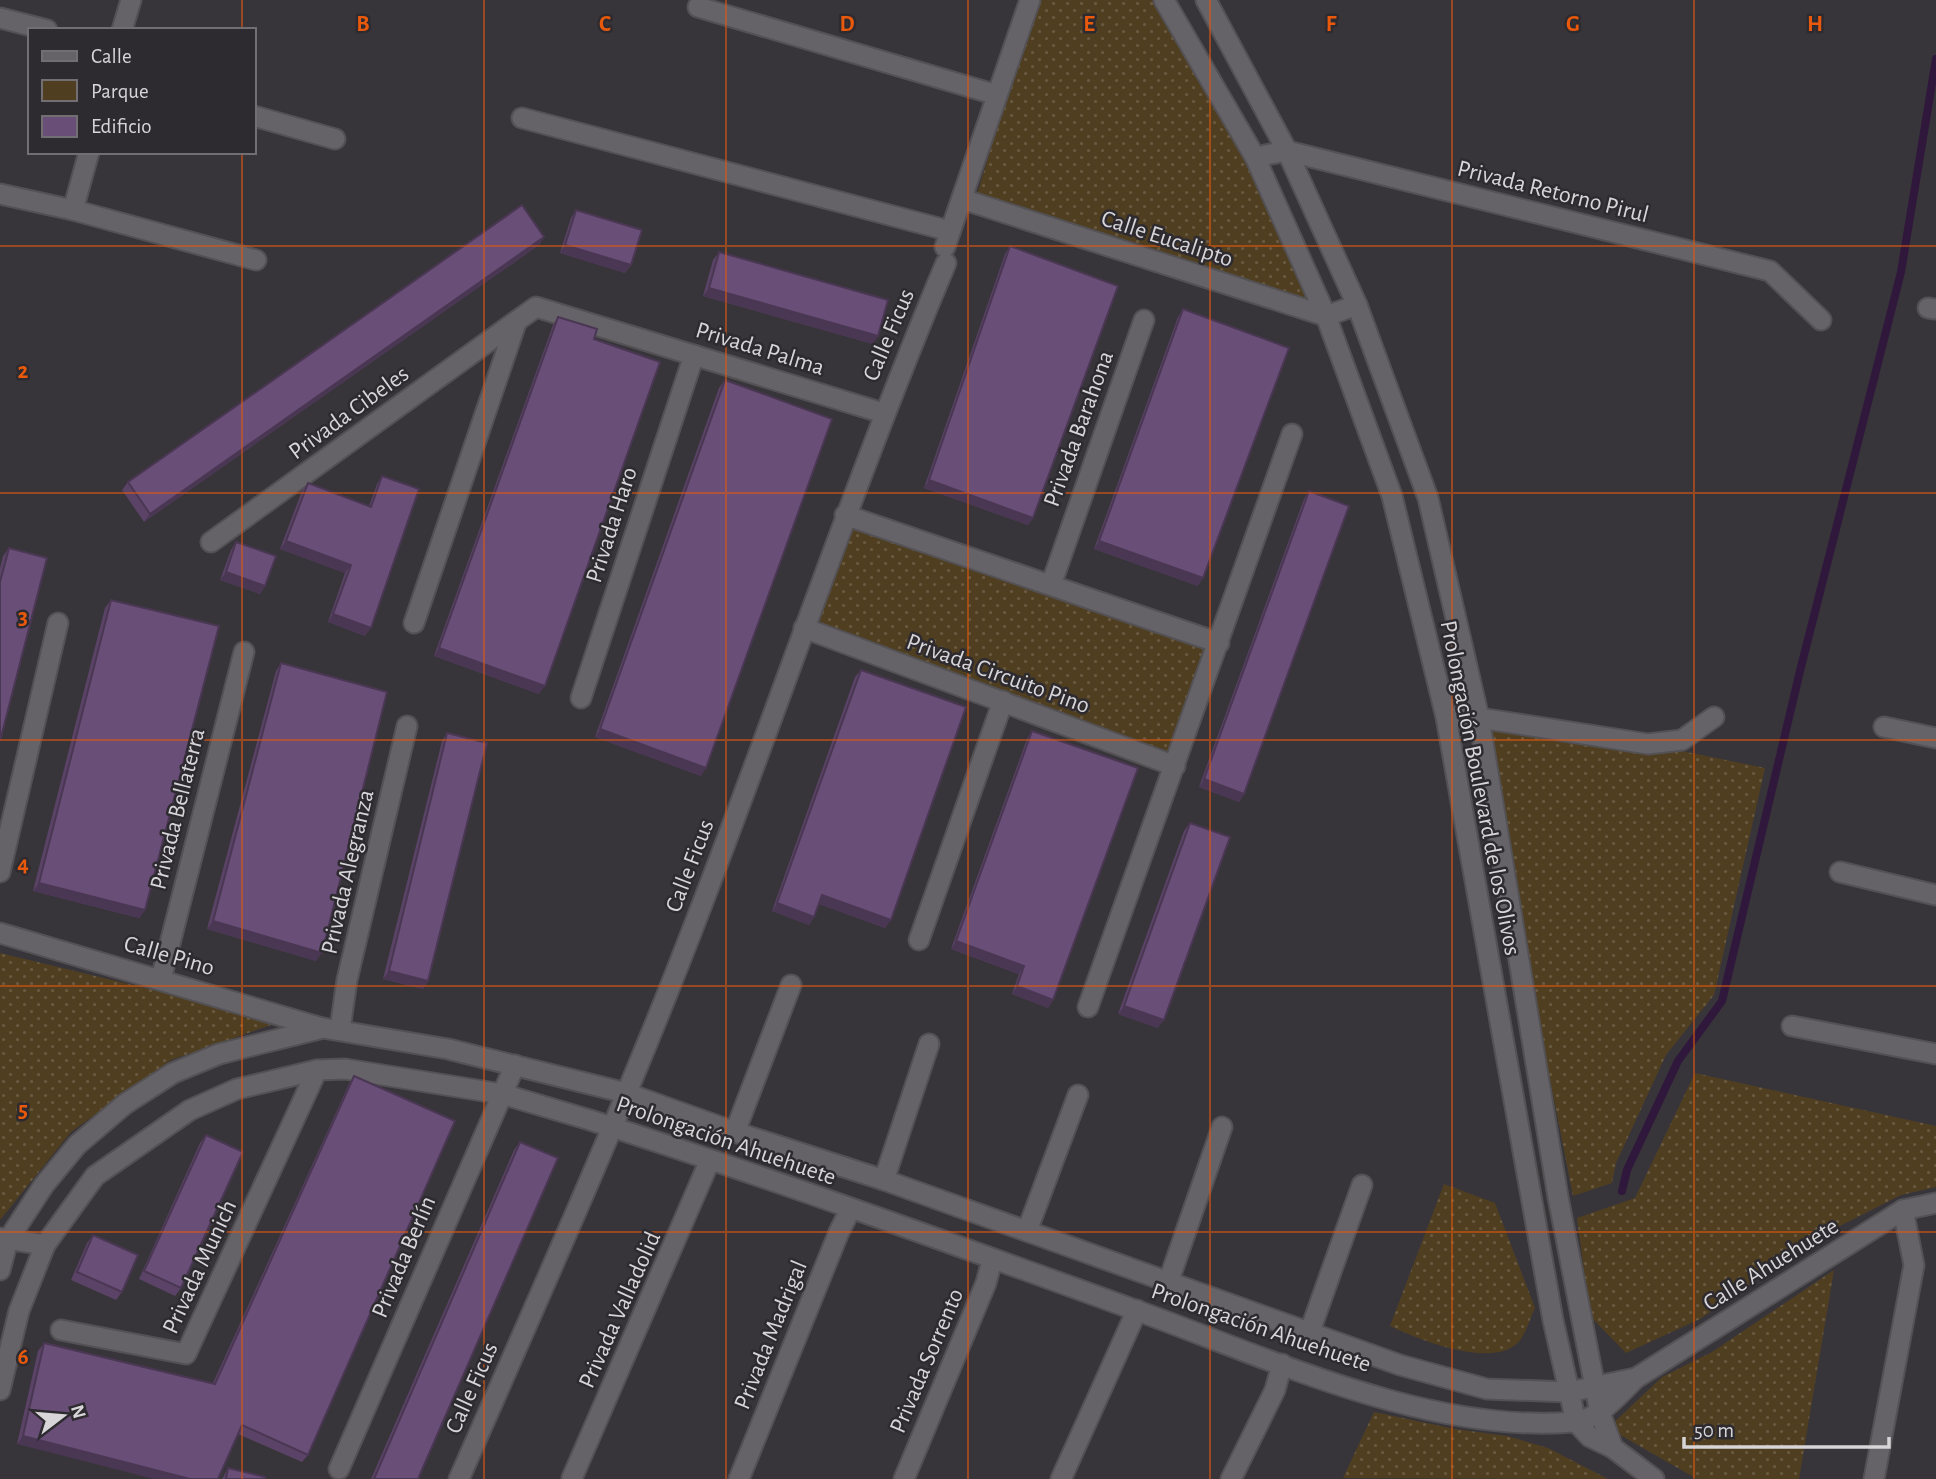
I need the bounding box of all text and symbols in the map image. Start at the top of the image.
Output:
text: B [356,13,370,36]
text: C [599,13,611,36]
text: D [839,13,855,36]
text: E [1083,13,1095,36]
text: F [1326,13,1337,36]
text: G [1566,13,1580,36]
text: H [1807,13,1823,36]
legend [28,28,256,154]
text: Calle [91,46,132,67]
text: Parque [91,81,149,102]
text: Edificio [91,116,152,137]
street label: Privada Retorno Pirul [1455,157,1651,227]
street label: Calle Eucalipto [1098,206,1236,272]
street label: Calle Ficus [859,286,919,384]
street label: Privada Palma [693,318,827,380]
street label: Privada Barahona [1040,348,1118,510]
text: 2 [18,360,29,383]
street label: Privada Cibeles [285,362,413,464]
street label: Privada Haro [582,464,642,586]
text: 3 [18,606,28,629]
street label: Prolongación Boulevard de los Olivos [1436,618,1524,958]
street label: Privada Circuito Pino [903,630,1093,718]
street label: Privada Bellaterra [146,726,210,892]
street label: Privada Alegranza [317,787,379,957]
street label: Calle Ficus [661,816,719,916]
text: 4 [17,853,29,876]
street label: Calle Pino [121,932,217,980]
street label: Prolongación Ahuehuete [613,1092,839,1190]
text: 5 [18,1099,28,1122]
street label: Privada Berlín [368,1193,440,1321]
street label: Privada Munich [159,1197,241,1337]
street label: Calle Ahuehuete [1699,1214,1843,1316]
street label: Privada Valladolid [575,1228,665,1392]
street label: Privada Madrigal [730,1257,812,1413]
street label: Prolongación Ahuehuete [1148,1279,1374,1377]
street label: Privada Sorrento [886,1285,968,1437]
street label: Calle Ficus [441,1339,503,1437]
text: 6 [17,1346,29,1369]
north arrow [28,1381,98,1451]
text: N [67,1403,89,1421]
scale bar [1684,1406,1889,1450]
text: 50 m [1694,1420,1734,1441]

